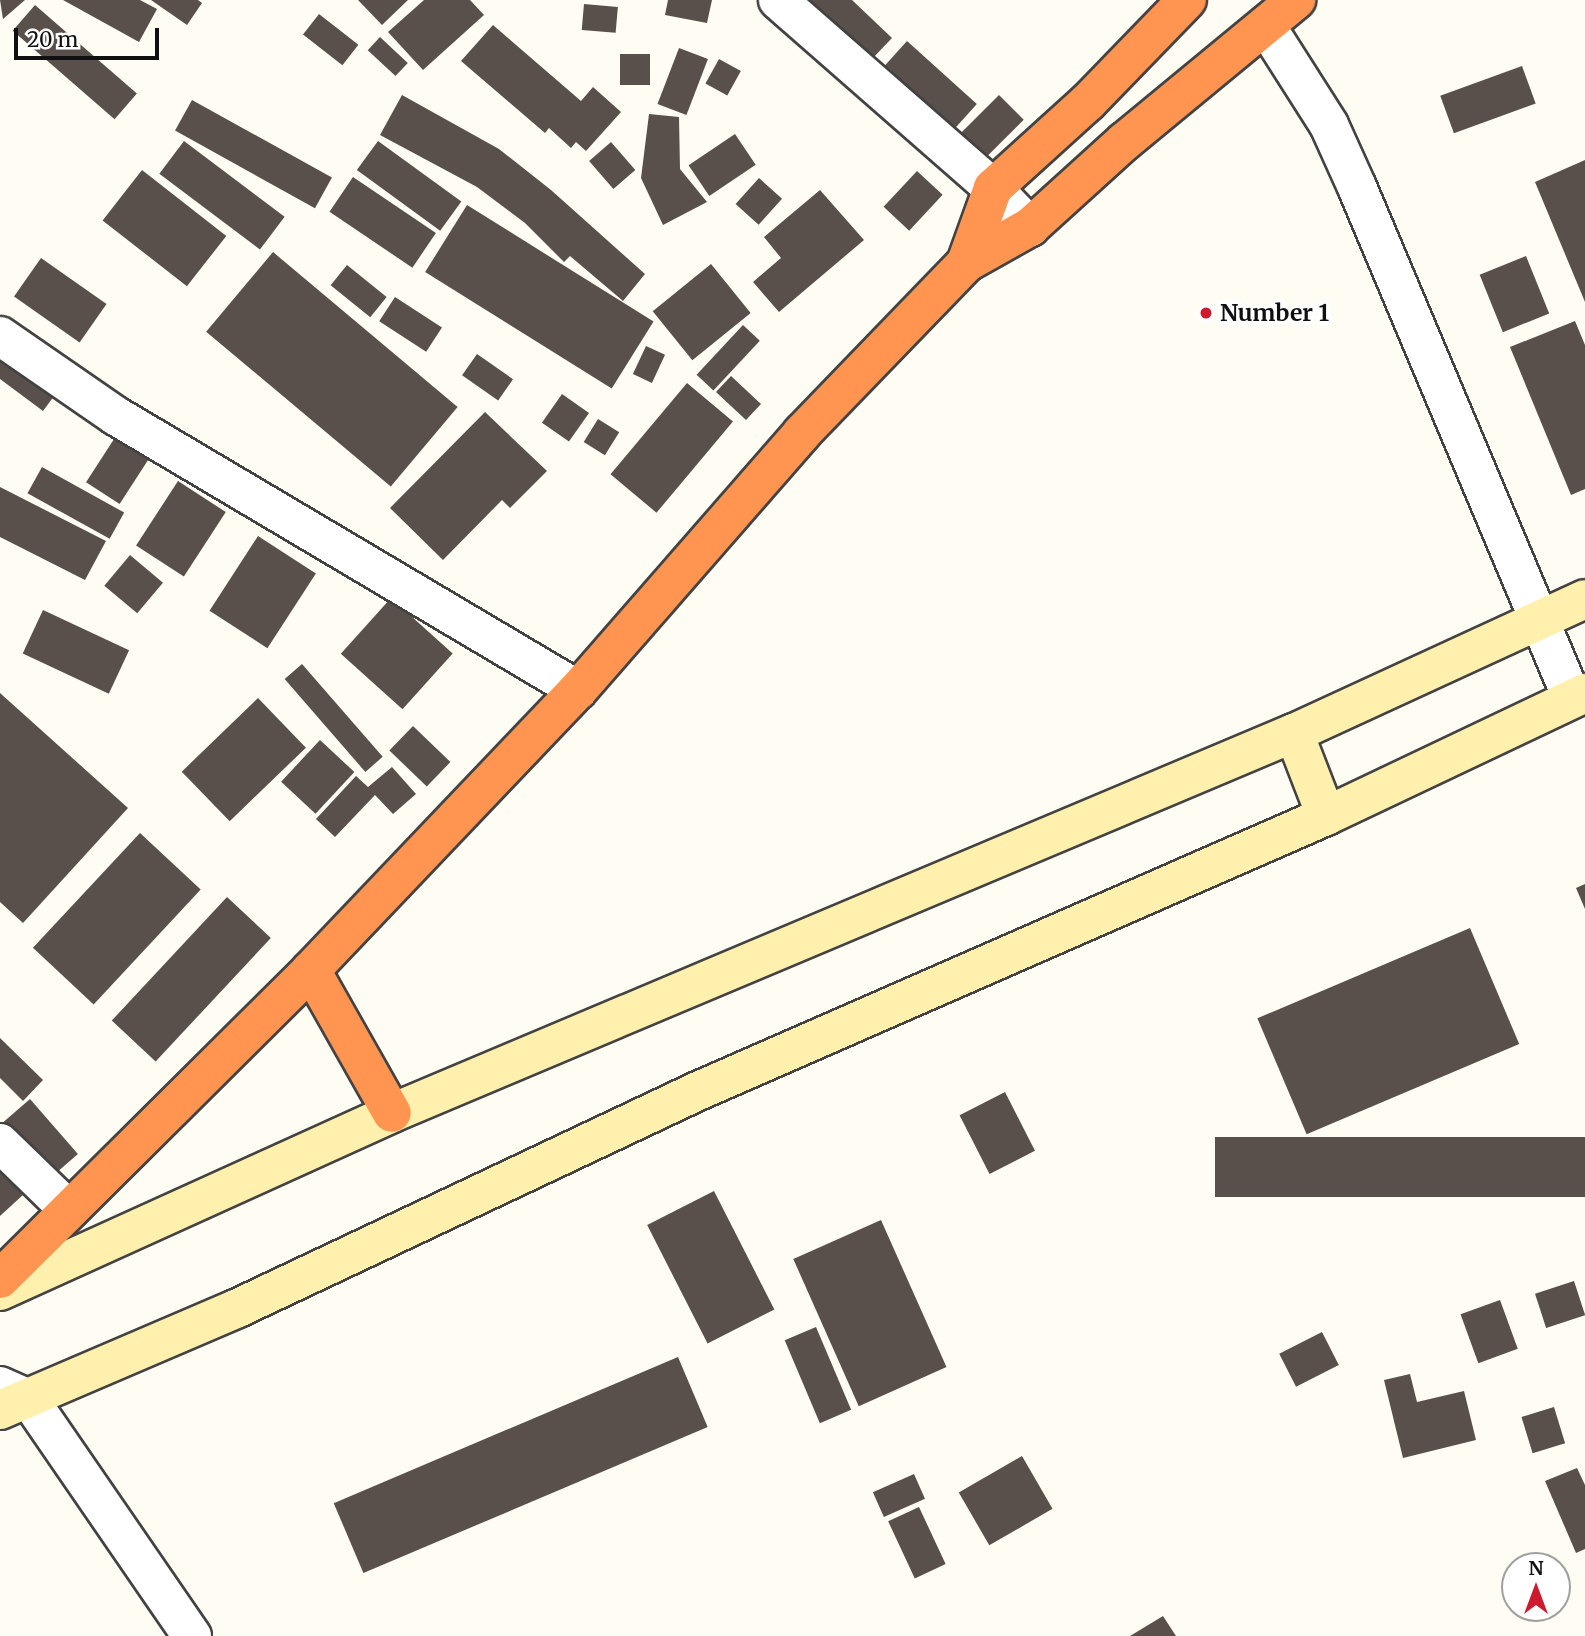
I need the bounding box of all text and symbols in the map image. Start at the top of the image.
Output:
scale bar [18,14,163,58]
text: 20 m [27,26,78,53]
place label: Number 1 [1220,299,1329,327]
marker: Number 1 [1198,305,1214,321]
north arrow [1501,1552,1571,1622]
text: N [1528,1556,1544,1580]

